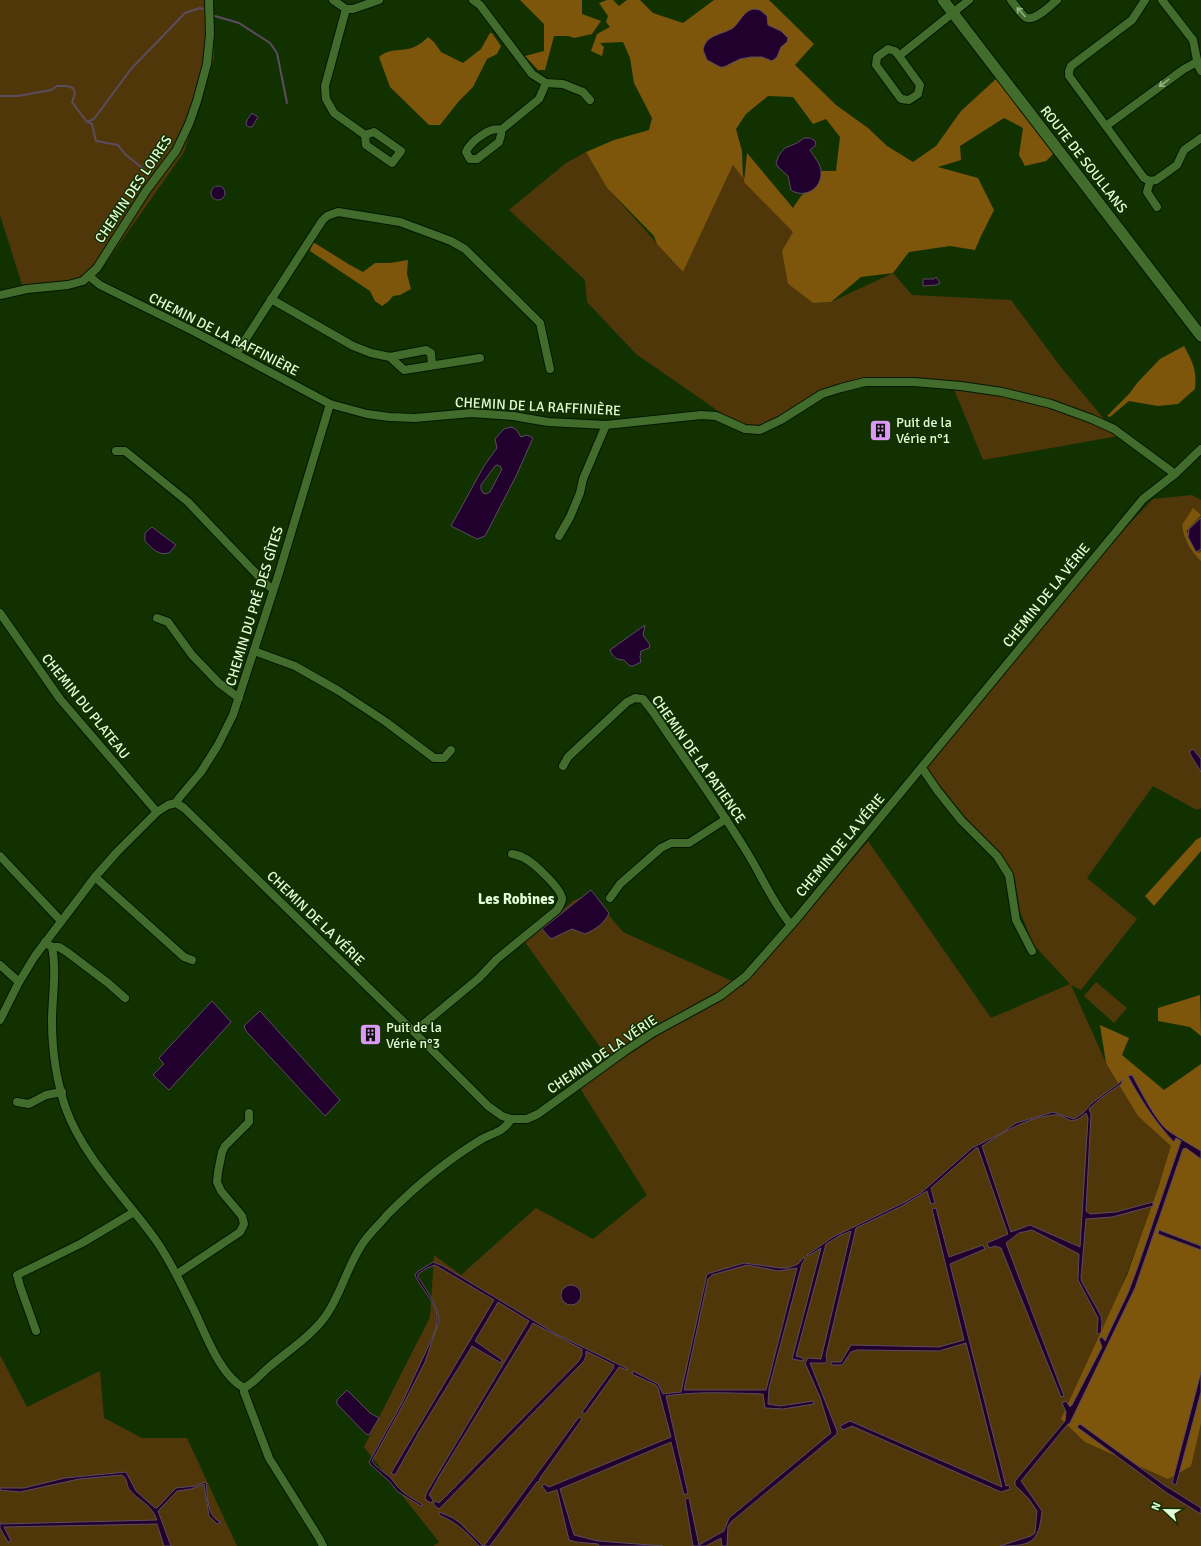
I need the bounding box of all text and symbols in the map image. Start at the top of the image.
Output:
one-way arrow [1017,7,1026,17]
one-way arrow [1159,79,1170,87]
street label: ROUTE DE SOULLANS [1037,102,1131,216]
street label: CHEMIN DES LOIRES [91,132,176,246]
street label: CHEMIN DE LA RAFFINIÈRE [146,289,302,380]
street label: CHEMIN DE LA RAFFINIÈRE [455,394,622,419]
place label: Puit de la Vérie n°1 [896,414,952,447]
building icon: Puit de la Vérie n°1 [868,417,894,443]
street label: CHEMIN DU PRÉ DES GÎTES [222,524,287,688]
street label: CHEMIN DE LA VÉRIE [999,540,1094,651]
street label: CHEMIN DU PLATEAU [38,650,133,762]
street label: CHEMIN DE LA PATIENCE [648,692,749,827]
street label: CHEMIN DE LA VÉRIE [792,790,888,900]
street label: CHEMIN DE LA VÉRIE [263,867,368,969]
district label: Les Robines [478,890,555,908]
street label: CHEMIN DE LA VÉRIE [544,1011,661,1098]
place label: Puit de la Vérie n°3 [386,1019,442,1052]
building icon: Puit de la Vérie n°3 [358,1022,384,1048]
north arrow [1145,1490,1185,1530]
text: N [1149,1500,1164,1512]

